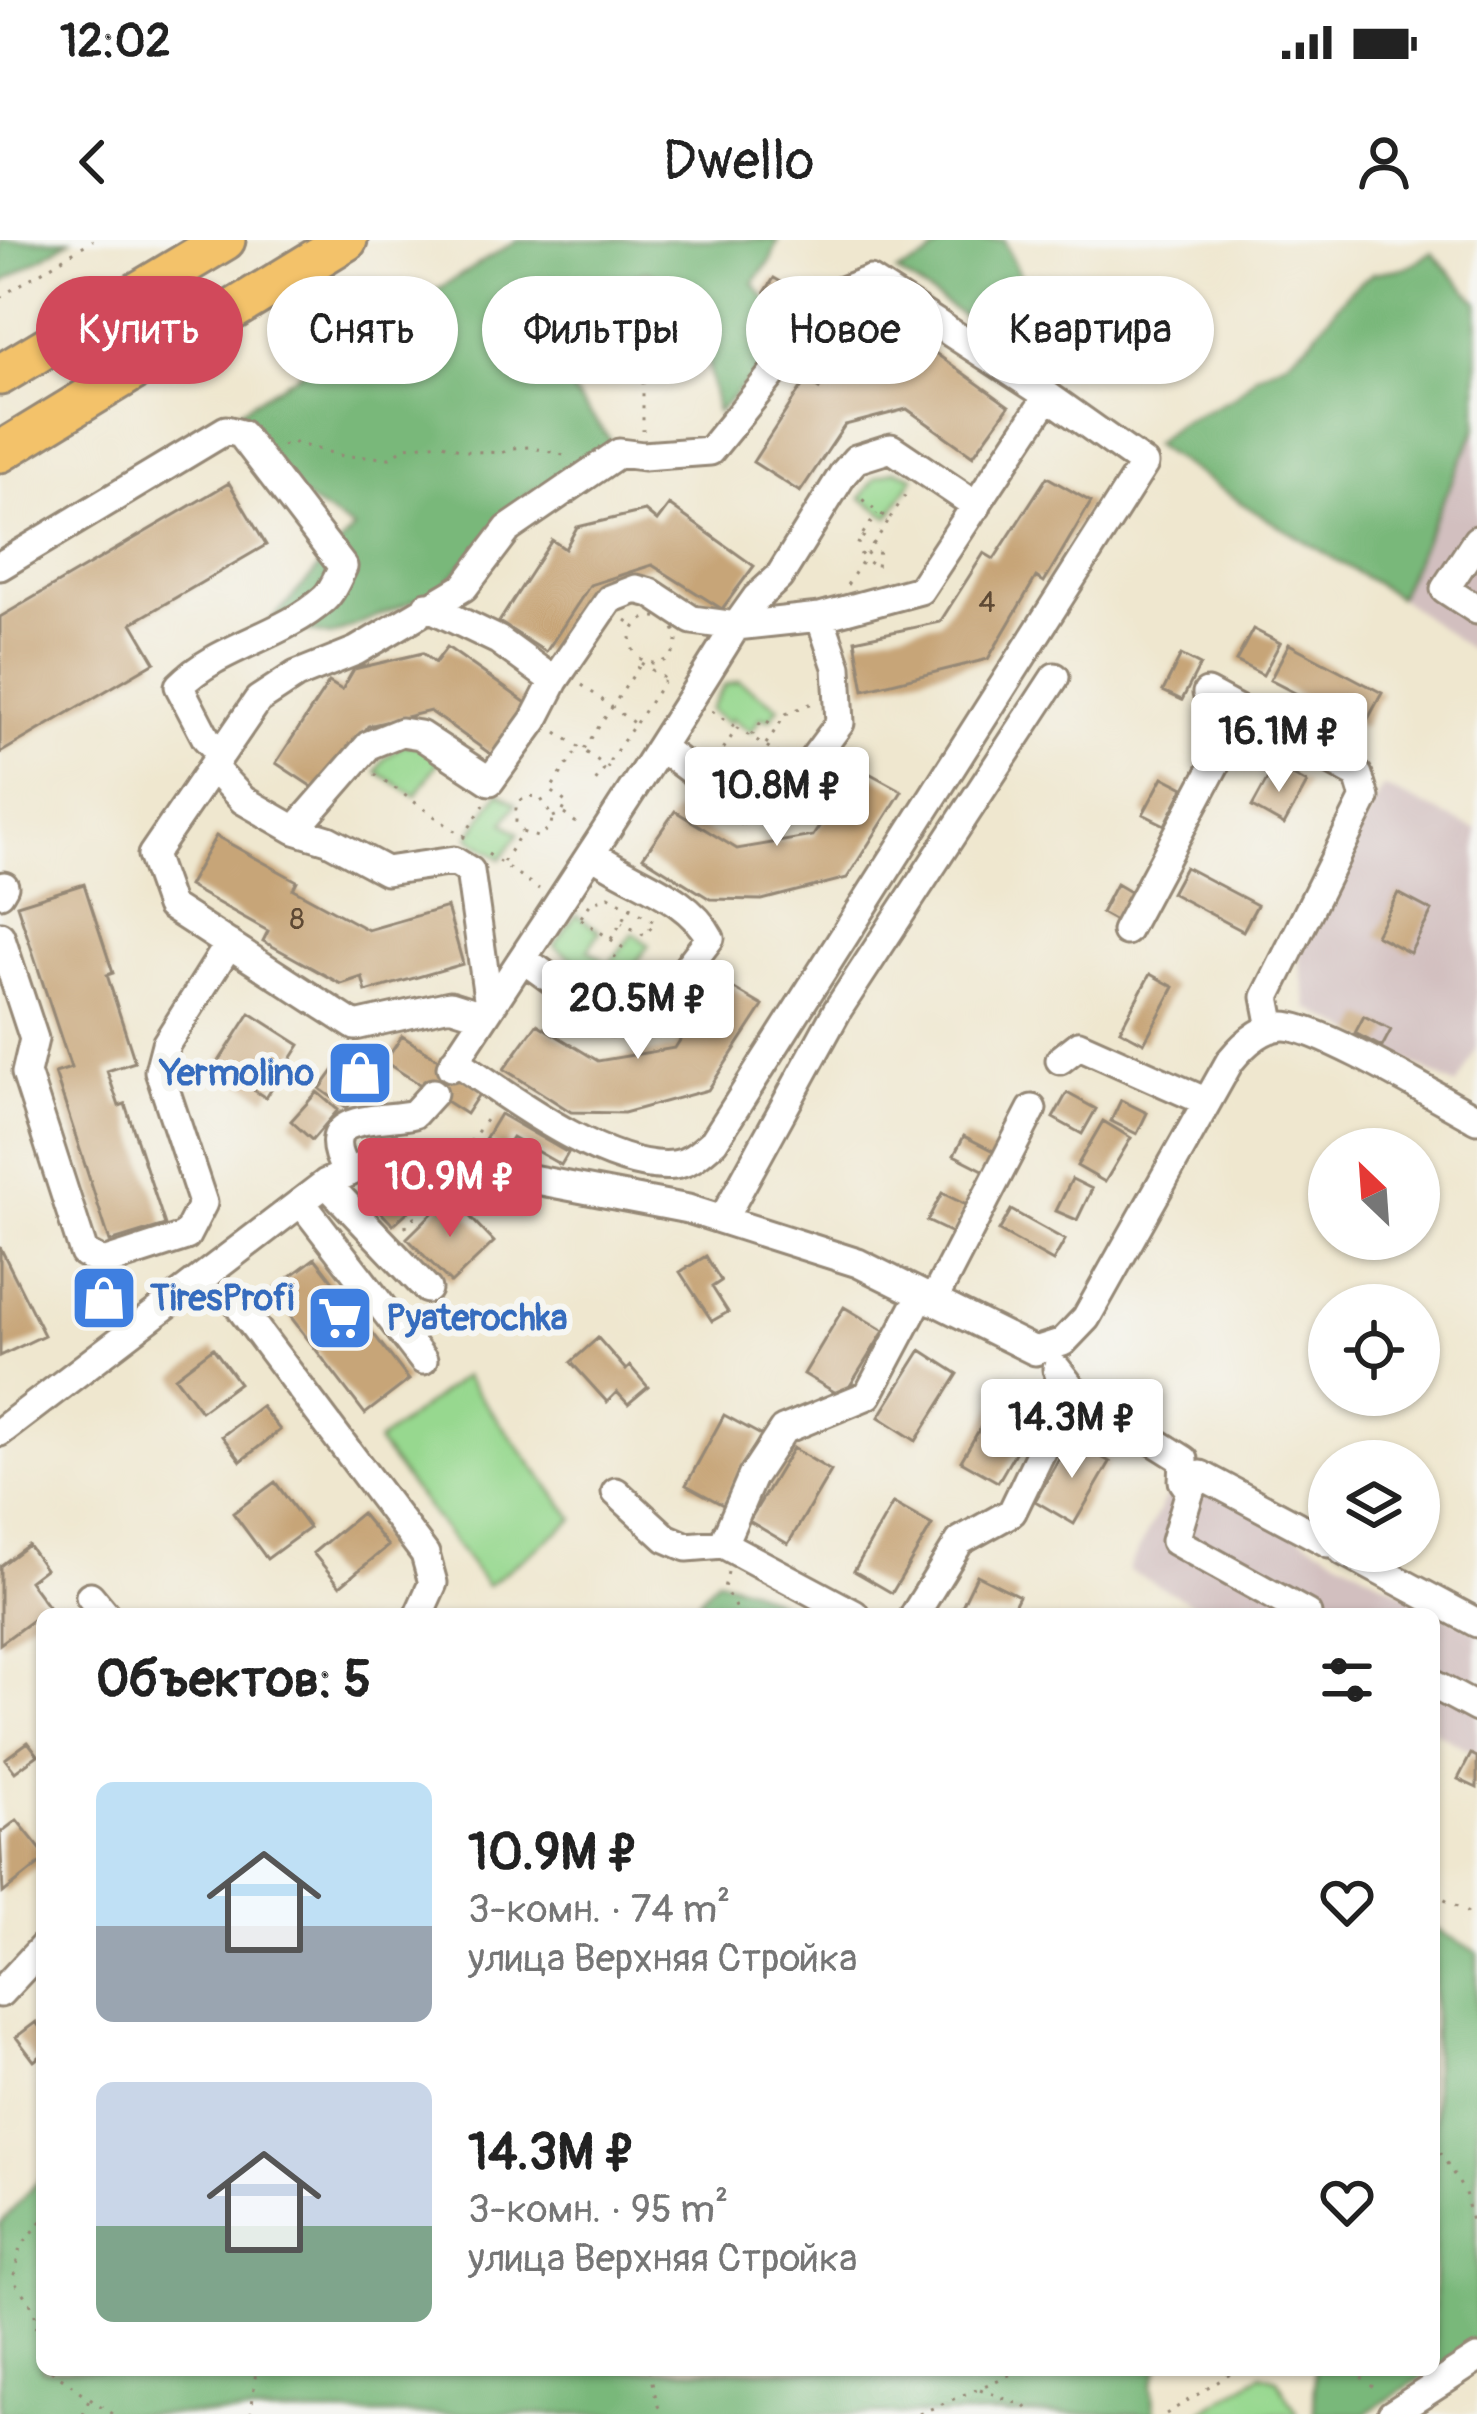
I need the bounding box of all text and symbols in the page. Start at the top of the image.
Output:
text: 12:02 [60,14,171,70]
text: Dwello [663,128,814,196]
icon: back [60,129,126,195]
icon: person [1351,129,1417,195]
chip: Купить [36,276,243,384]
chip: Снять [267,276,458,384]
chip: Фильтры [482,276,722,384]
chip: Новое [746,276,943,384]
chip: Квартира [967,276,1214,384]
house number: 4 [978,584,996,621]
pin: 16.1M ₽ [1168,693,1390,795]
text: 16.1M ₽ [1218,707,1340,756]
pin: 10.8M ₽ [666,747,888,849]
text: 10.8M ₽ [712,761,842,810]
house number: 8 [289,901,305,938]
pin: 20.5M ₽ [527,960,749,1062]
text: 20.5M ₽ [569,974,707,1023]
shop icon: Yermolino [325,1038,395,1108]
place label: Yermolino [158,1051,314,1096]
north arrow [1308,1128,1440,1260]
map controls [1308,1128,1440,1572]
pin: 10.9M ₽ [339,1138,561,1240]
text: 10.9M ₽ [385,1152,515,1201]
shop icon: TiresProfi [69,1263,139,1333]
place label: TiresProfi [150,1276,294,1321]
supermarket icon: Pyaterochka [305,1283,375,1353]
button: locate [1308,1284,1440,1416]
place label: Pyaterochka [386,1296,568,1341]
pin: 14.3M ₽ [961,1379,1183,1481]
text: 14.3M ₽ [1008,1393,1136,1442]
button: layers [1308,1440,1440,1572]
icon: filters [1314,1647,1380,1713]
text: Объектов: 5 [96,1648,371,1712]
text: 10.9M ₽ [468,1821,639,1885]
icon: home [192,1830,336,1974]
icon: heart [1314,1869,1380,1935]
text: 3-комн. · 74 m² [468,1885,730,1934]
text: улица Верхняя Стройка [468,1934,857,1983]
text: 14.3M ₽ [468,2121,636,2185]
icon: home [192,2130,336,2274]
icon: heart [1314,2169,1380,2235]
text: 3-комн. · 95 m² [468,2185,728,2234]
text: улица Верхняя Стройка [468,2234,857,2283]

